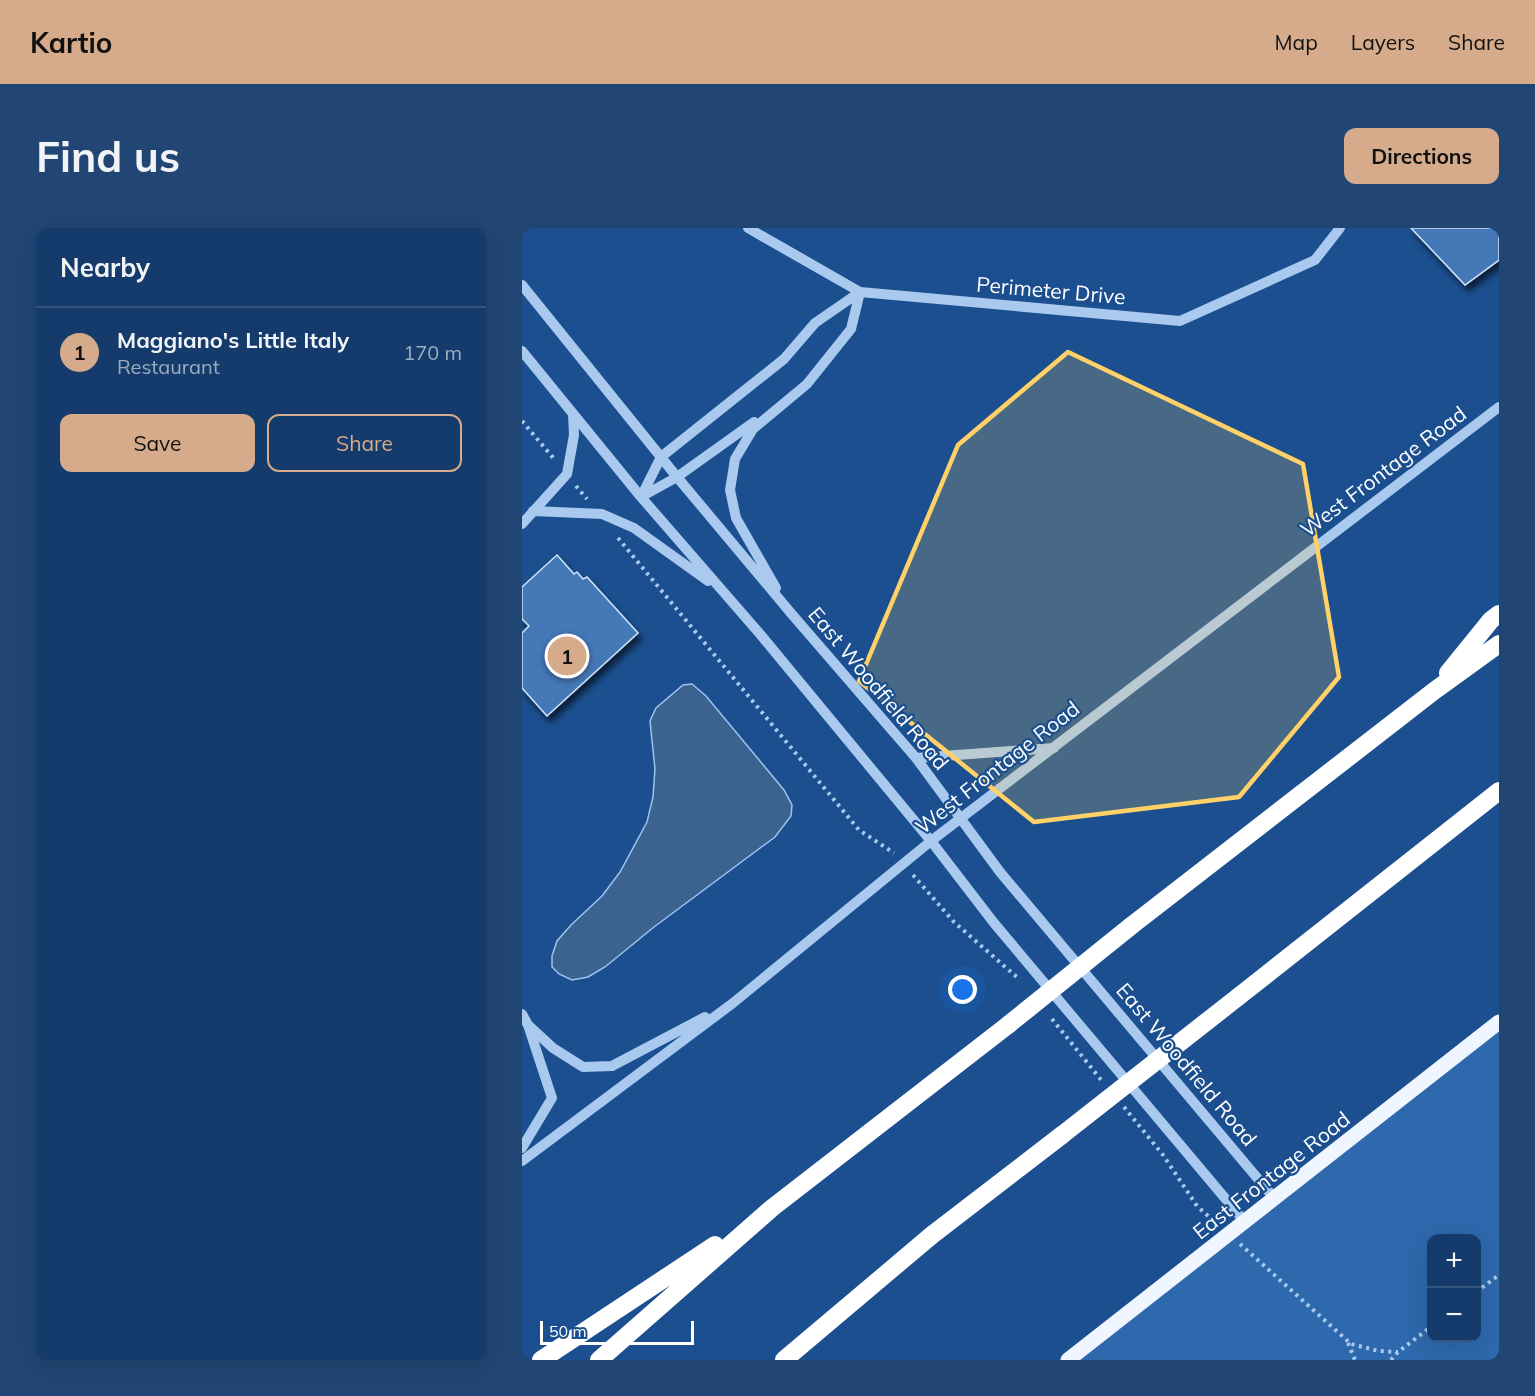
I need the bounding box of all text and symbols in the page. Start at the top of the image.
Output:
text: Kartio [30,25,112,60]
text: Map [1275,29,1318,55]
text: Layers [1351,29,1415,55]
text: Share [1448,29,1505,55]
button: Directions [1344,128,1499,184]
text: Find us [36,130,180,183]
text: Nearby [60,251,150,284]
street label: Perimeter Drive [975,271,1127,309]
text: Maggiano's Little Italy [117,326,349,354]
text: 1 [74,340,86,365]
text: 170 m [403,340,462,365]
text: Restaurant [117,354,220,379]
street label: West Frontage Road [1295,400,1471,542]
button: Save [60,414,255,472]
button: Share [267,414,462,472]
street label: East Woodfield Road [803,601,955,775]
pin: 1 [548,634,586,678]
street label: West Frontage Road [910,695,1084,839]
your location [948,975,977,1004]
street label: East Woodfield Road [1111,977,1263,1151]
street label: East Frontage Road [1187,1106,1355,1244]
map controls [1427,1234,1481,1342]
button: + [1427,1234,1481,1288]
button: − [1427,1288,1481,1342]
scale bar [540,1318,694,1346]
text: 50 m [549,1321,586,1341]

